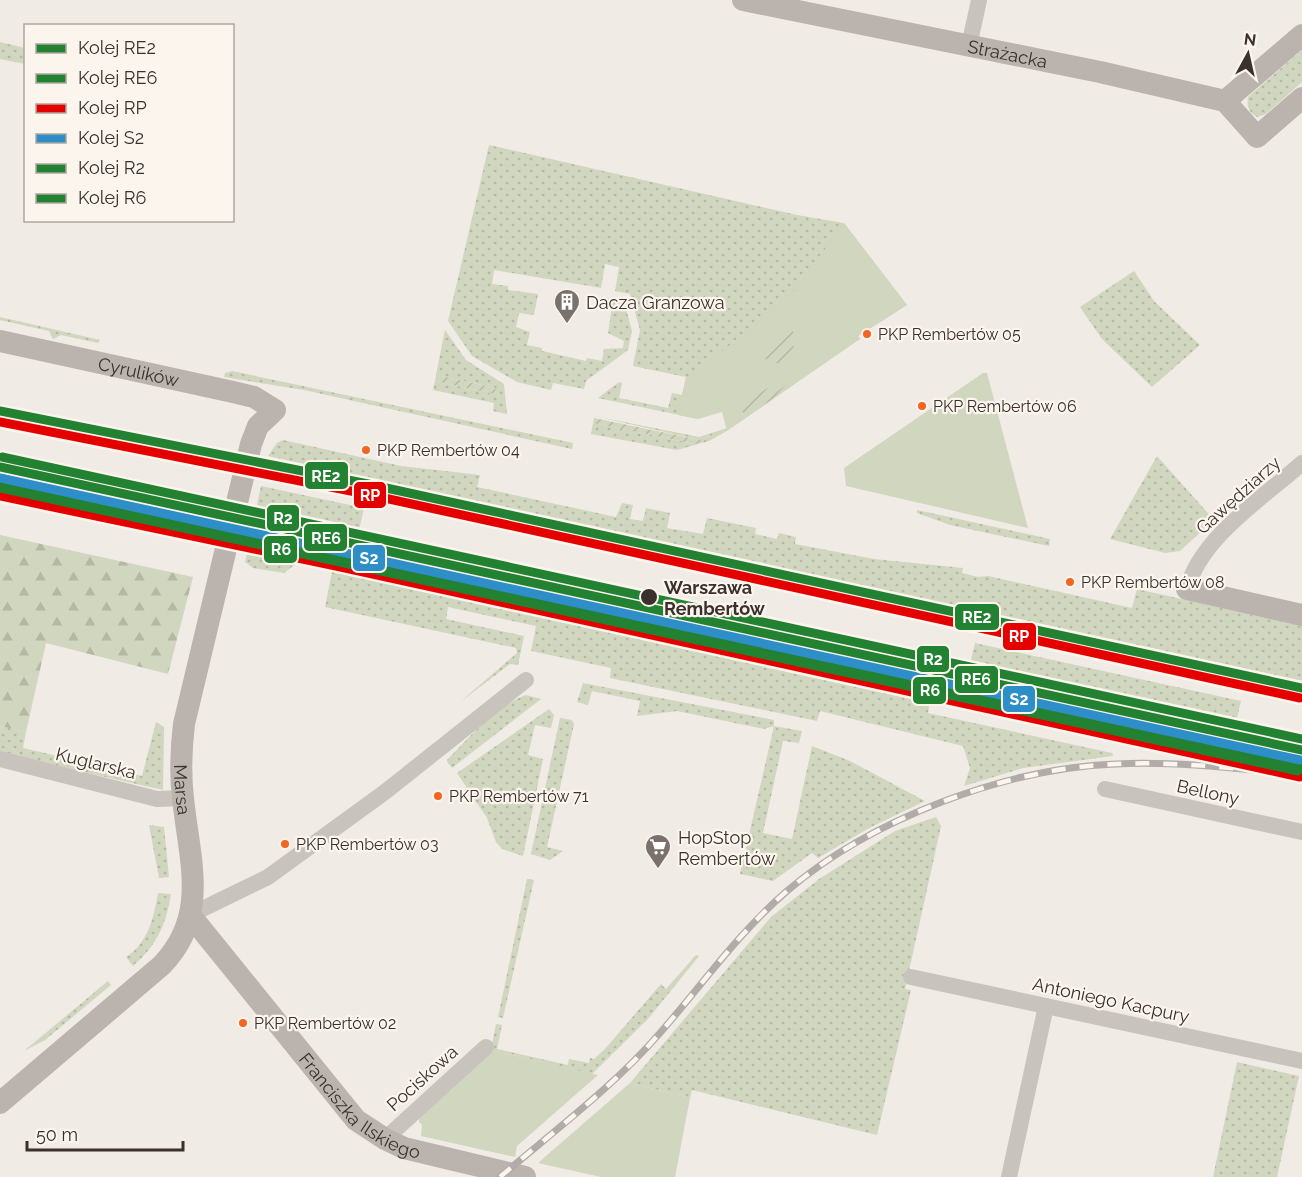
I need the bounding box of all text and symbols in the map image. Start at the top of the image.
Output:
legend [24,24,234,222]
north arrow [1218,24,1278,84]
text: N [1243,29,1257,50]
street label: Strażacka [966,35,1049,72]
text: Kolej RE2 [78,37,156,58]
text: Kolej RE6 [78,67,158,88]
text: Kolej RP [78,97,147,118]
text: Kolej S2 [78,127,144,148]
text: Kolej R2 [78,157,145,178]
text: Kolej R6 [78,187,147,208]
building icon: Dacza Granzowa [552,287,582,325]
place label: Dacza Granzowa [586,292,724,313]
place label: PKP Rembertów 05 [878,325,1021,344]
marker: PKP Rembertów 05 [861,328,873,340]
street label: Cyrulików [96,352,181,390]
place label: PKP Rembertów 06 [933,397,1077,416]
marker: PKP Rembertów 06 [916,400,928,412]
place label: PKP Rembertów 04 [377,441,520,460]
marker: PKP Rembertów 04 [360,444,372,456]
street label: Gawędziarzy [1192,452,1285,538]
line badge: RE2 [304,461,349,490]
text: RE2 [311,467,341,486]
line badge: RP [353,481,387,509]
text: RP [360,486,380,505]
line badge: R2 [266,504,300,532]
text: R2 [273,509,293,528]
line badge: RE6 [303,523,348,552]
text: RE6 [311,529,341,548]
line badge: R6 [263,535,298,564]
text: R6 [271,540,291,559]
line badge: S2 [352,544,386,572]
text: S2 [360,549,378,568]
place label: PKP Rembertów 08 [1081,573,1224,592]
marker: PKP Rembertów 08 [1064,576,1076,588]
place label: Warszawa Rembertów [664,577,766,619]
marker: Warszawa Rembertów [639,587,659,607]
line badge: RE2 [954,603,1000,631]
text: RE2 [962,608,992,627]
line badge: RP [1002,622,1037,651]
text: RP [1009,627,1029,646]
line badge: R2 [916,645,950,673]
text: R2 [923,650,943,669]
line badge: RE6 [954,665,999,694]
text: RE6 [961,670,991,689]
line badge: R6 [912,676,947,705]
text: R6 [920,681,940,700]
line badge: S2 [1002,685,1036,713]
text: S2 [1010,690,1028,709]
street label: Kuglarska [54,743,138,783]
street label: Marsa [171,764,195,816]
street label: Bellony [1175,775,1241,809]
place label: PKP Rembertów 71 [449,787,589,806]
marker: PKP Rembertów 71 [432,790,444,802]
place label: HopStop Rembertów [678,827,776,869]
supermarket icon: HopStop Rembertów [643,832,673,870]
place label: PKP Rembertów 03 [296,835,438,854]
marker: PKP Rembertów 03 [279,838,291,850]
street label: Antoniego Kacpury [1031,973,1192,1027]
place label: PKP Rembertów 02 [254,1014,396,1033]
marker: PKP Rembertów 02 [237,1017,249,1029]
street label: Pociskowa [382,1041,462,1115]
street label: Franciszka Ilskiego [295,1048,423,1162]
scale bar [27,1114,183,1152]
text: 50 m [36,1124,78,1145]

